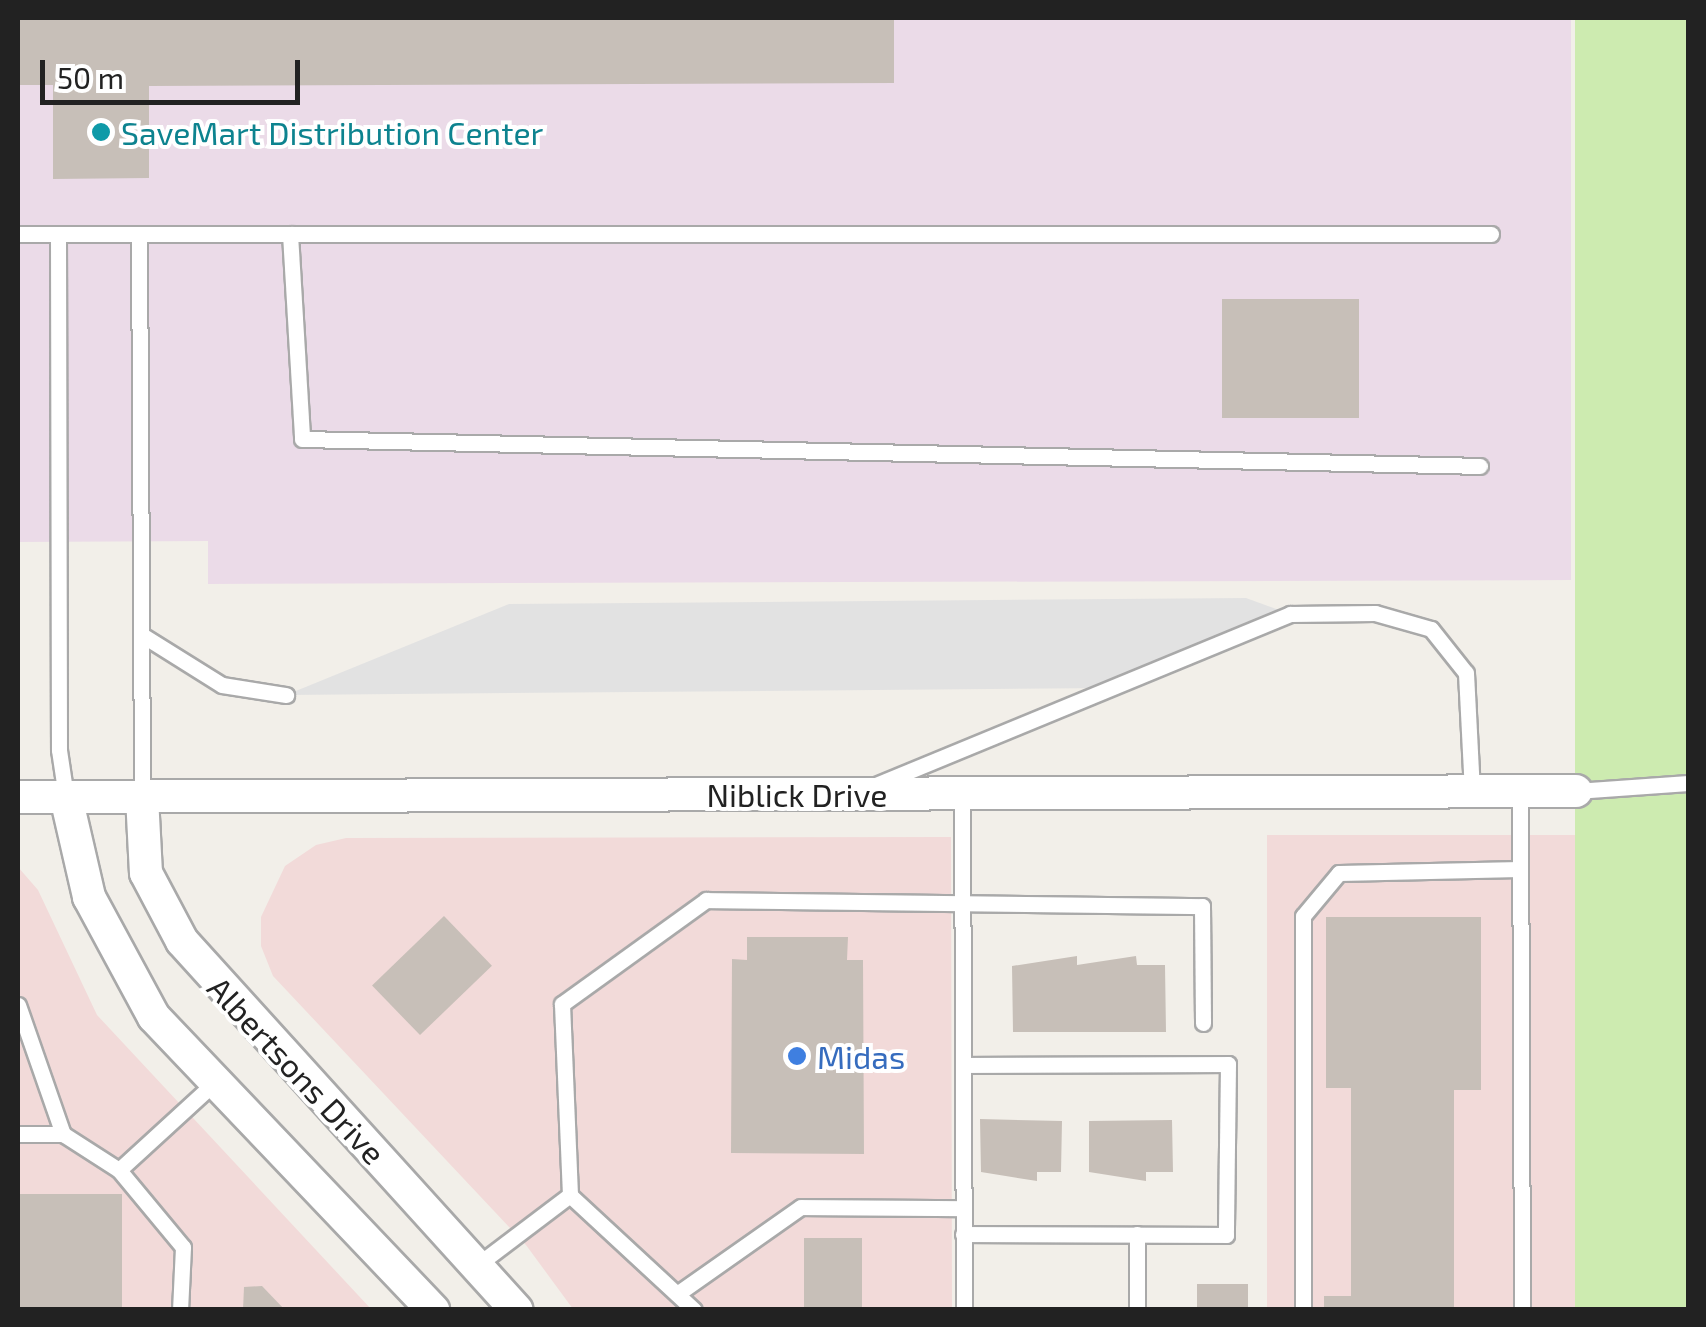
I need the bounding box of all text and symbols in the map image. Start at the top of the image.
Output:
scale bar [45,40,305,102]
text: 50 m [57,59,124,95]
place label: SaveMart Distribution Center [121,113,543,151]
marker: SaveMart Distribution Center [90,121,112,143]
street label: Niblick Drive [706,775,888,813]
street label: Albertsons Drive [200,968,394,1172]
place label: Midas [817,1037,905,1075]
marker: Midas [786,1045,808,1067]

